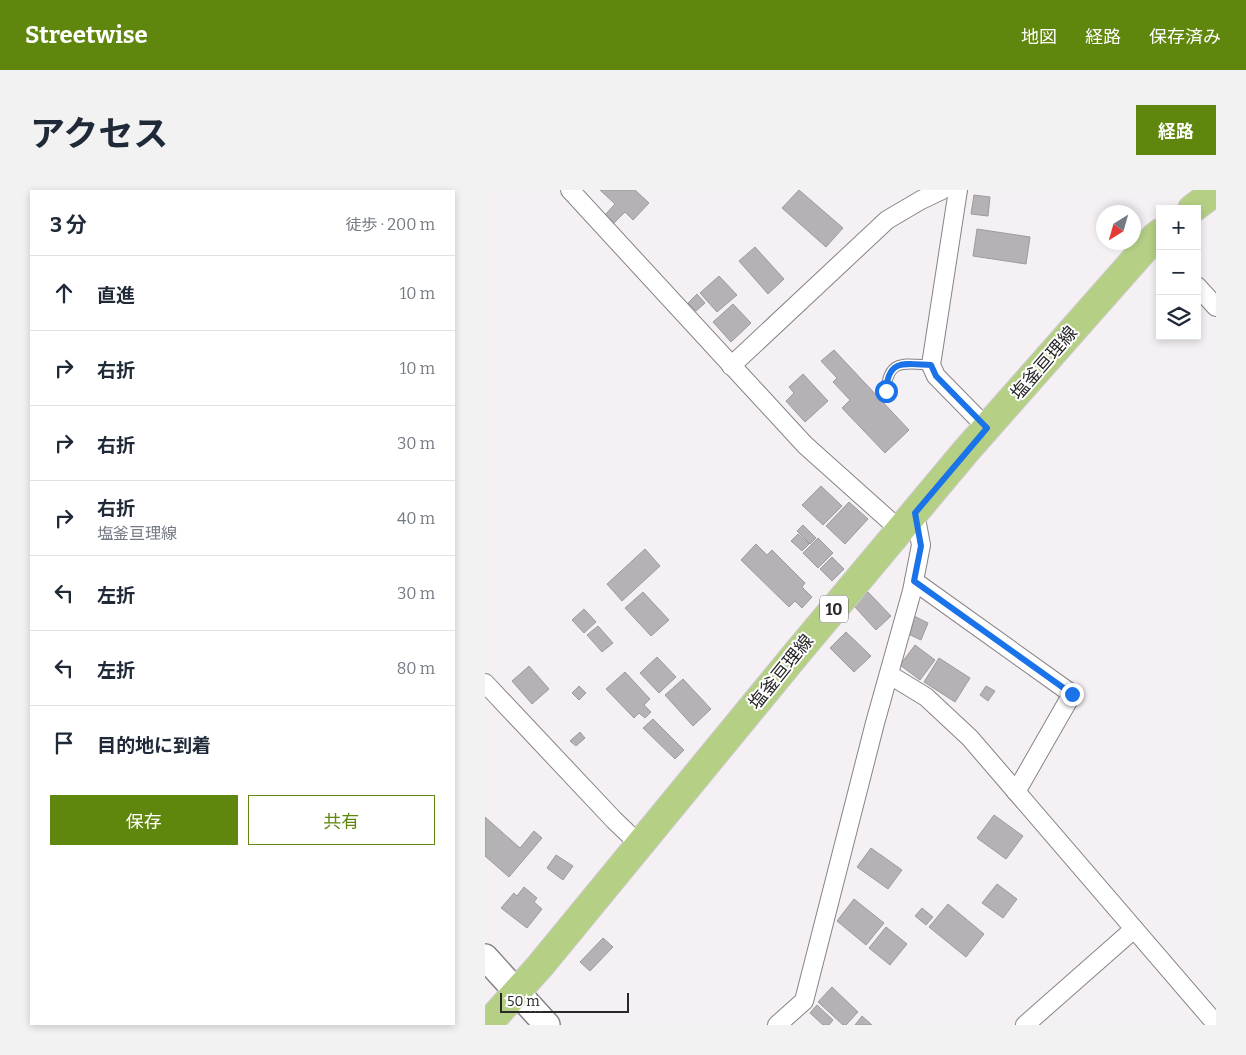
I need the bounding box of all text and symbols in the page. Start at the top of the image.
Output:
text: Streetwise [25,21,148,49]
text: 地図 [1021,26,1057,48]
text: 経路 [1085,26,1121,48]
text: 保存済み [1149,26,1221,48]
button: 経路 [1136,105,1216,155]
text: アクセス [30,113,168,155]
north arrow [1096,205,1141,250]
map controls [1156,205,1201,340]
button: + [1156,205,1201,250]
text: 3 分 [50,212,87,238]
text: 徒歩 · 200 m [346,215,435,234]
button: − [1156,250,1201,295]
icon: ahead [50,279,78,307]
text: 直進 [97,284,135,307]
text: 10 m [400,284,435,303]
button: layers [1156,295,1201,340]
street label: 塩釜亘理線 [1006,322,1082,404]
icon: right [50,354,78,382]
text: 右折 [97,359,135,382]
text: 10 m [400,359,435,378]
route start [875,380,898,403]
icon: right [50,429,78,457]
text: 右折 [97,434,135,457]
text: 30 m [397,434,435,453]
text: 右折 [97,497,135,520]
icon: right [50,504,78,532]
text: 40 m [397,509,435,528]
text: 塩釜亘理線 [97,524,177,543]
icon: left [50,579,78,607]
text: 左折 [97,584,135,607]
text: 30 m [397,584,435,603]
road number: 10 [820,596,848,622]
street label: 塩釜亘理線 [744,630,818,714]
icon: left [50,654,78,682]
text: 左折 [97,659,135,682]
text: 80 m [397,659,435,678]
route end [1061,683,1084,706]
icon: arrive [50,729,78,757]
text: 目的地に到着 [97,734,211,757]
button: 保存 [50,795,238,845]
button: 共有 [248,795,435,845]
scale bar [500,990,629,1013]
text: 50 m [507,993,540,1010]

